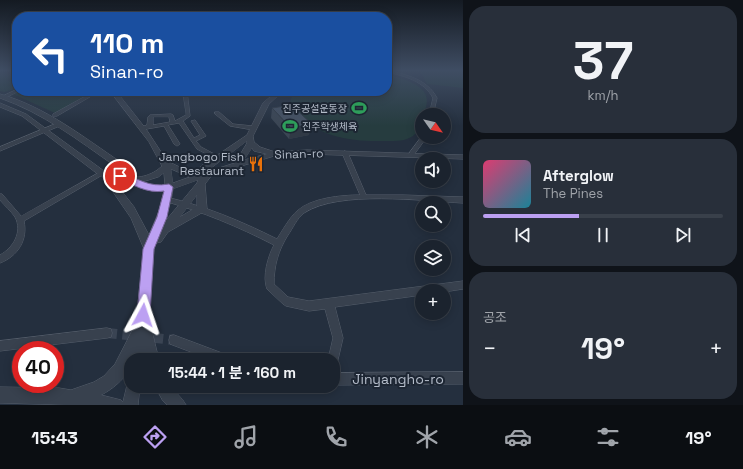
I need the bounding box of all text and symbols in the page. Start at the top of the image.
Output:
text: 110 m [90,25,164,61]
icon: left [24,28,76,80]
text: 37 [573,28,633,94]
text: Sinan-ro [90,60,164,83]
text: km/h [588,87,618,104]
sports icon: 진주공설운동장 [350,99,368,117]
place label: 진주공설운동장 [283,102,347,115]
north arrow [415,108,451,144]
map controls [415,108,451,320]
sports icon: 진주학생체육 [281,117,299,135]
place label: 진주학생체육 [302,120,357,133]
street label: Sinan-ro [274,145,324,163]
place label: Jangbogo Fish Restaurant [159,149,244,179]
button: sound [415,152,451,188]
restaurant icon: Jangbogo Fish Restaurant [247,155,265,173]
pin [103,159,137,193]
icon: arrive [109,165,131,187]
text: Afterglow [543,166,614,185]
text: The Pines [543,185,603,202]
button: search [415,196,451,232]
icon: previous [512,224,534,246]
icon: pause [592,224,614,246]
icon: next [672,224,694,246]
button: layers [415,240,451,276]
button: + [415,284,451,320]
position arrow [122,294,164,336]
text: 공조 [483,309,507,326]
text: 19° [581,329,625,368]
text: − [483,334,497,362]
text: + [709,334,723,362]
speed limit sign: 40 [12,341,64,393]
text: 15:44 · 1 분 · 160 m [168,363,296,382]
street label: Jinyangho-ro [352,370,444,388]
icon: directions [141,423,169,451]
icon: music [232,423,260,451]
icon: phone [322,423,350,451]
icon: climate [413,423,441,451]
icon: car [504,423,532,451]
icon: filters [594,423,622,451]
text: 15:43 [31,426,78,449]
text: 19° [685,426,712,449]

